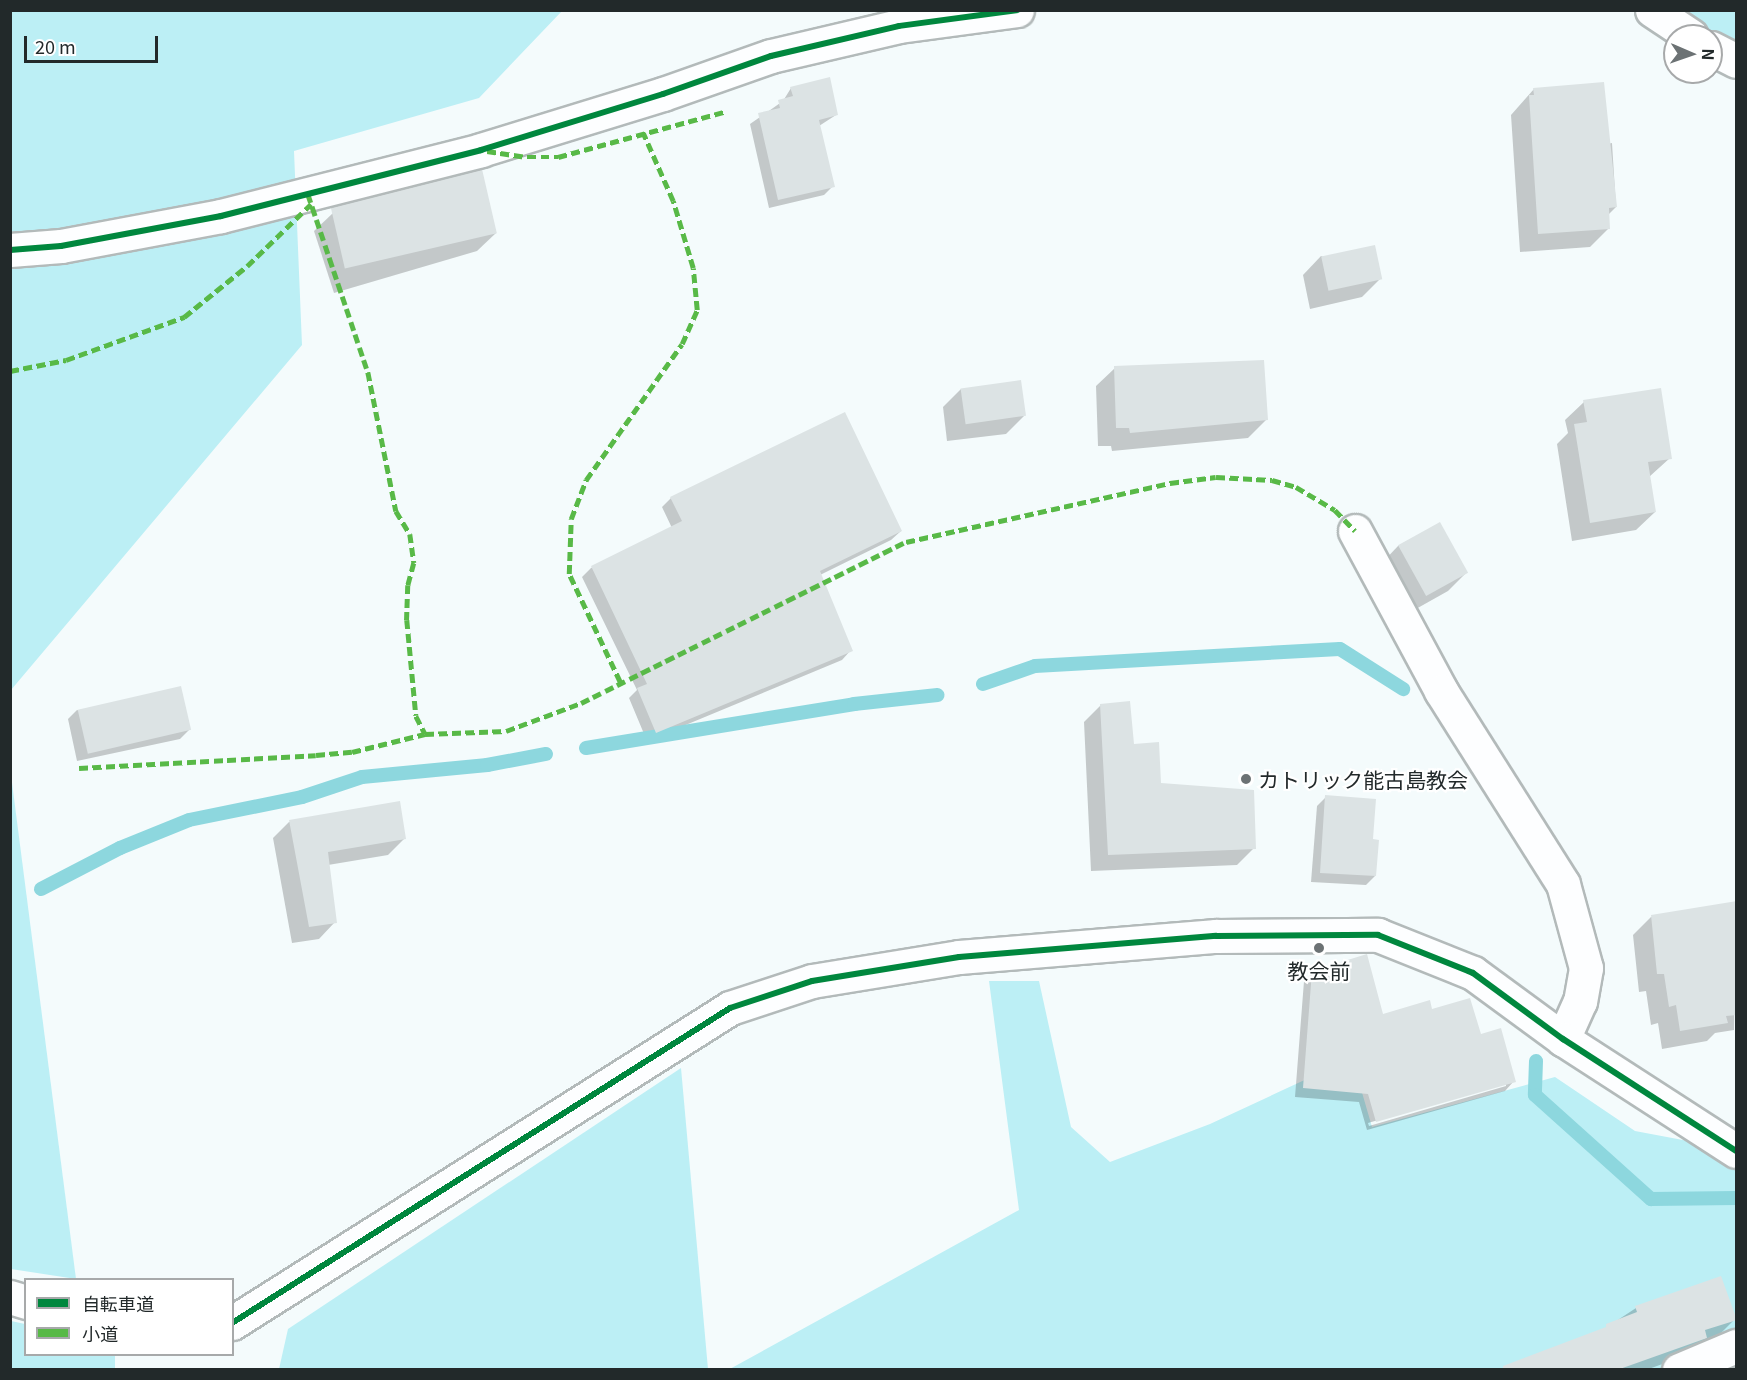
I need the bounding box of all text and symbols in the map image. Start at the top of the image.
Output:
scale bar [27,24,160,62]
north arrow [1663,24,1723,84]
text: 20 m [35,33,76,59]
text: N [1697,48,1721,61]
place label: カトリック能古島教会 [1258,766,1468,792]
marker: カトリック能古島教会 [1239,772,1253,786]
marker: 教会前 [1312,941,1326,955]
place label: 教会前 [1288,957,1350,983]
legend [24,1278,234,1356]
text: 自転車道 [82,1290,154,1316]
text: 小道 [82,1320,118,1346]

